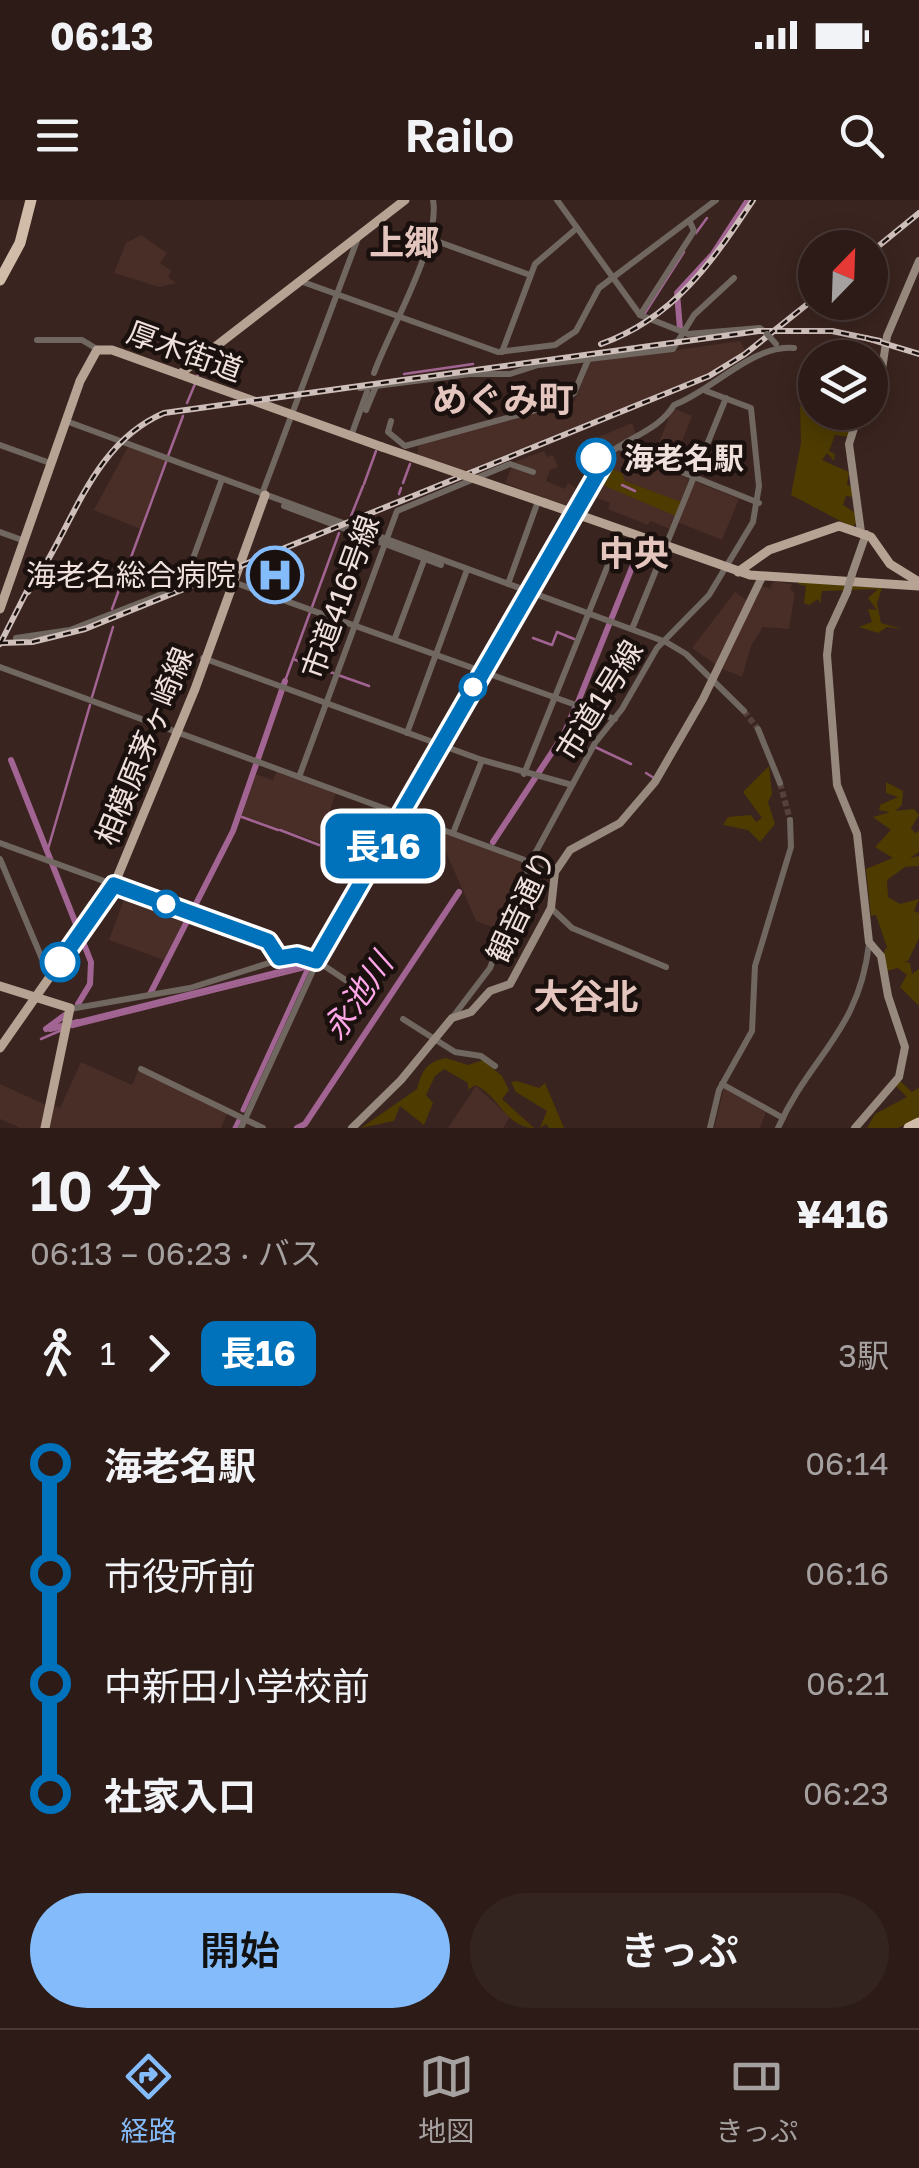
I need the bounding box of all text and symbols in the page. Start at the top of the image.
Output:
text: 06:13 [50,13,154,58]
icon: menu [30,108,85,163]
text: Railo [405,108,514,162]
icon: search [834,108,889,163]
district label: 上郷 [369,221,439,263]
north arrow [798,230,888,320]
map controls [798,230,888,430]
street label: 厚木街道 [122,314,248,388]
button: layers [798,340,888,430]
district label: めぐみ町 [432,378,574,420]
marker: 海老名駅 [577,439,615,477]
place label: 海老名駅 [624,440,744,476]
street label: 市道416号線 [294,510,386,684]
district label: 中央 [599,532,669,574]
hospital icon: 海老名総合病院 [245,545,305,605]
place label: 海老名総合病院 [26,557,236,593]
street label: 市道1号線 [548,633,650,767]
street label: 相模原茅ヶ崎線 [88,642,200,850]
unlabelled marker [460,674,486,700]
line badge: 長16 [326,814,440,878]
text: 長16 [345,825,421,867]
street label: 観音通り [479,844,563,968]
unlabelled marker [153,891,179,917]
unlabelled marker [41,943,79,981]
water label: 永池川 [314,943,401,1046]
district label: 大谷北 [533,975,639,1017]
text: 10 分 [30,1157,162,1223]
text: ¥416 [796,1191,889,1236]
text: 06:13 – 06:23 · バス [30,1234,322,1272]
icon: walk [30,1326,85,1381]
icon: forward [131,1326,186,1381]
text: 長16 [221,1332,296,1374]
text: 1 [100,1334,116,1372]
text: 3駅 [838,1336,889,1374]
text: 海老名駅 [104,1443,256,1488]
text: 06:14 [805,1444,889,1482]
text: 市役所前 [104,1553,256,1598]
text: 06:16 [805,1554,889,1592]
text: 中新田小学校前 [104,1663,370,1708]
text: 06:21 [806,1664,889,1702]
text: 社家入口 [104,1773,256,1818]
text: 06:23 [803,1774,889,1812]
button: 開始 [30,1893,450,2008]
button: きっぷ [470,1893,889,2008]
tab: 経路 [121,2049,177,2149]
tab: 地図 [418,2049,474,2149]
tab: きっぷ [715,2049,798,2149]

